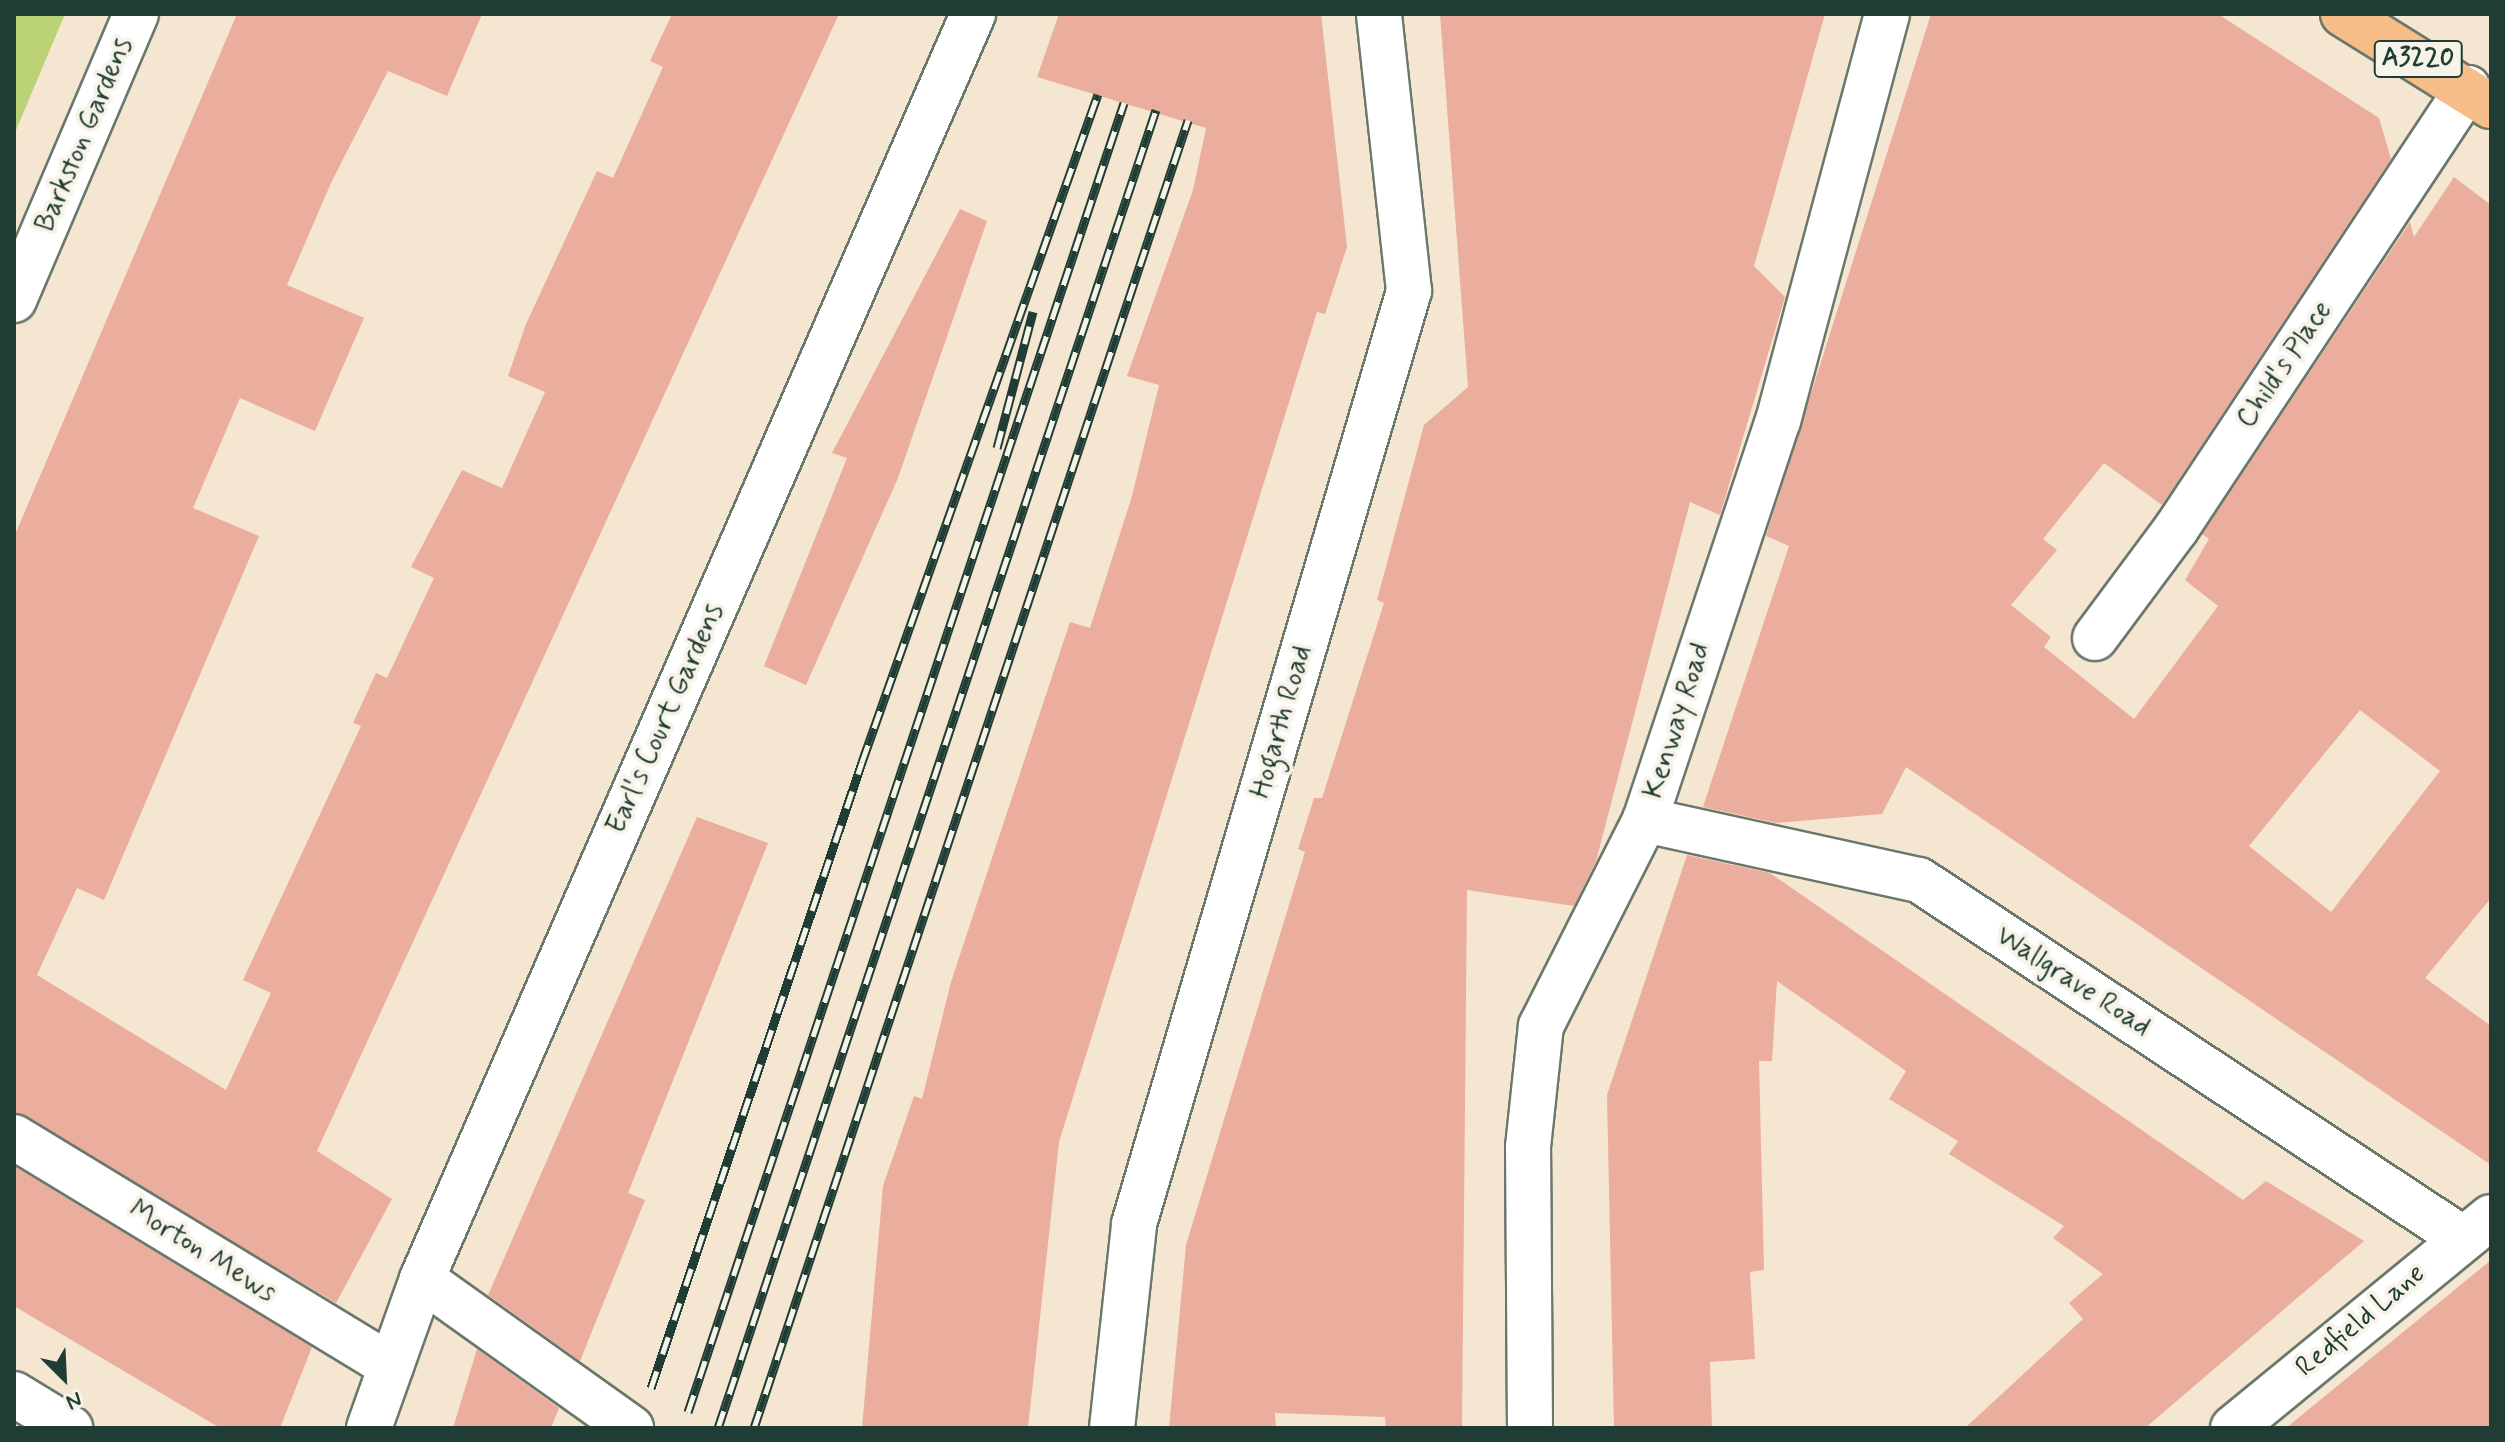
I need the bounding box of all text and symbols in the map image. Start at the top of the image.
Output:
street label: Barkston Gardens [29,33,141,237]
road number: A3220 [2372,37,2464,81]
street label: Child's Place [2230,295,2340,435]
street label: Earl's Court Gardens [601,600,731,838]
street label: Kenway Road [1637,639,1719,803]
street label: Hogarth Road [1244,642,1320,802]
street label: Wallgrave Road [1989,919,2157,1045]
street label: Morton Mews [125,1195,279,1309]
street label: Redfield Lane [2289,1257,2433,1385]
north arrow [24,1338,104,1418]
text: N [61,1384,86,1416]

